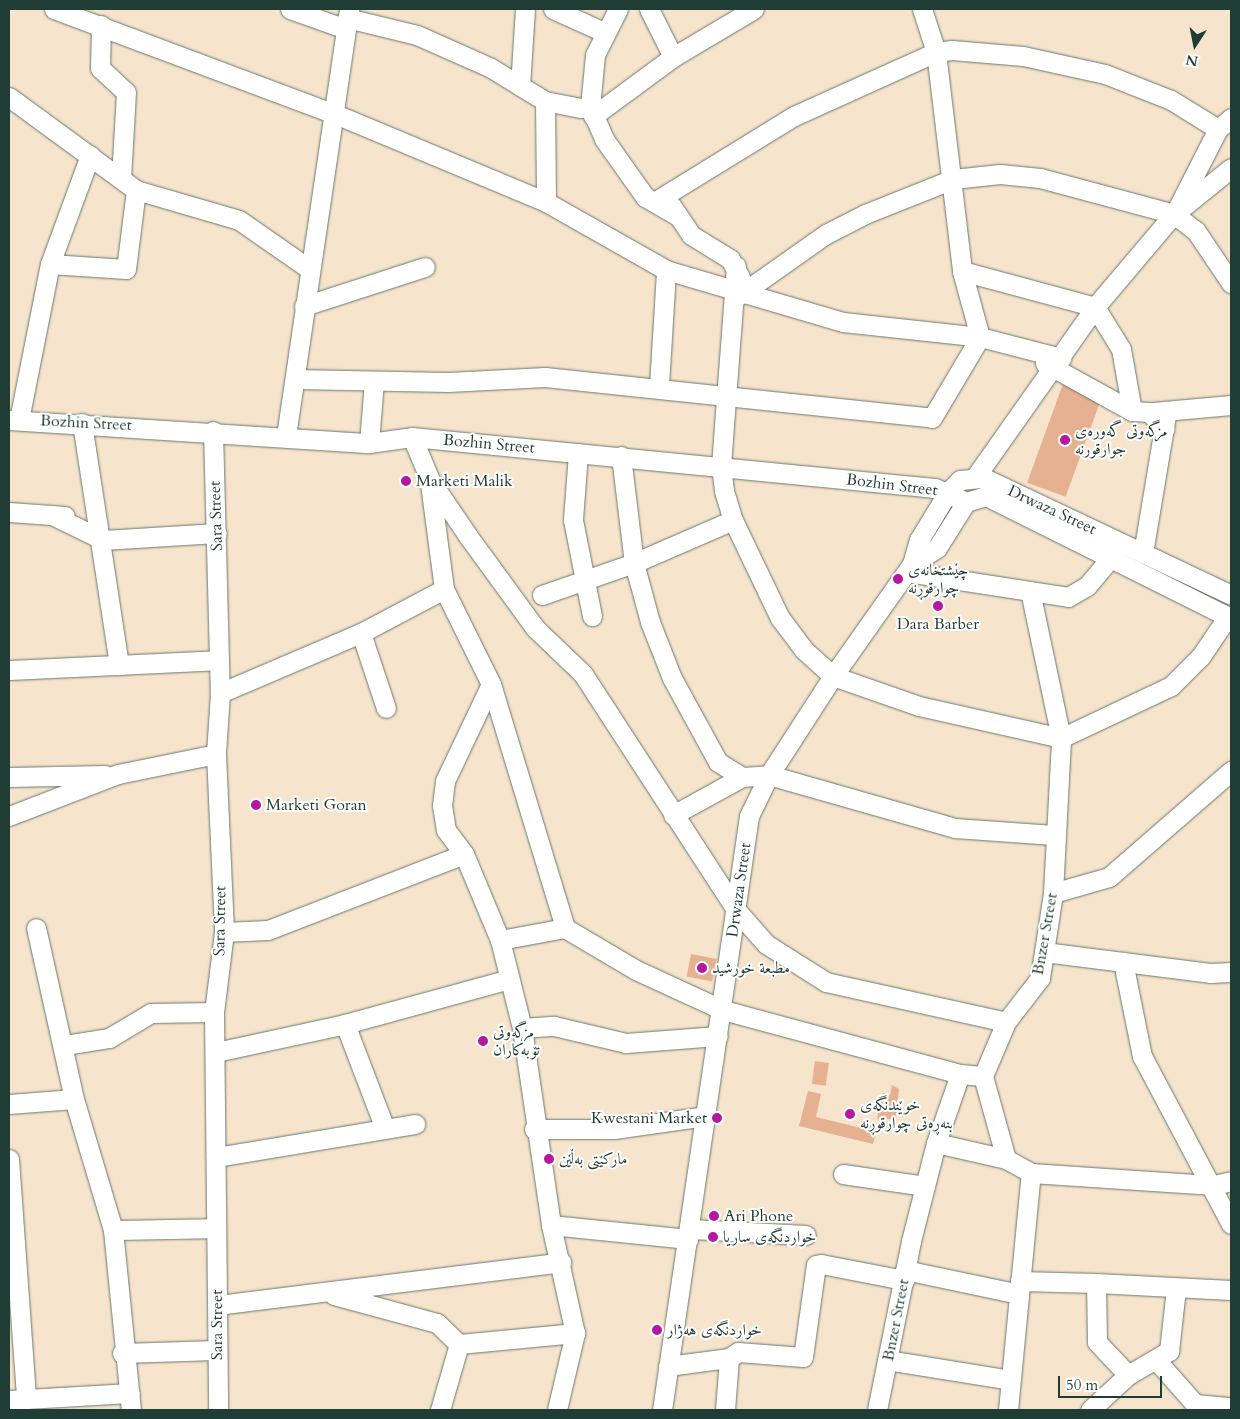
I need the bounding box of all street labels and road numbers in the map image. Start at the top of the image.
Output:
street label: Bozhin Street [40,411,132,435]
street label: Bozhin Street [442,430,536,458]
street label: Bozhin Street [845,470,939,500]
street label: Sara Street [205,480,227,552]
street label: Drwaza Street [1005,481,1099,539]
street label: Drwaza Street [723,841,755,939]
street label: Sara Street [210,886,230,956]
street label: Bnzer Street [1028,891,1062,977]
street label: Bnzer Street [879,1277,913,1363]
street label: Sara Street [207,1290,227,1360]

